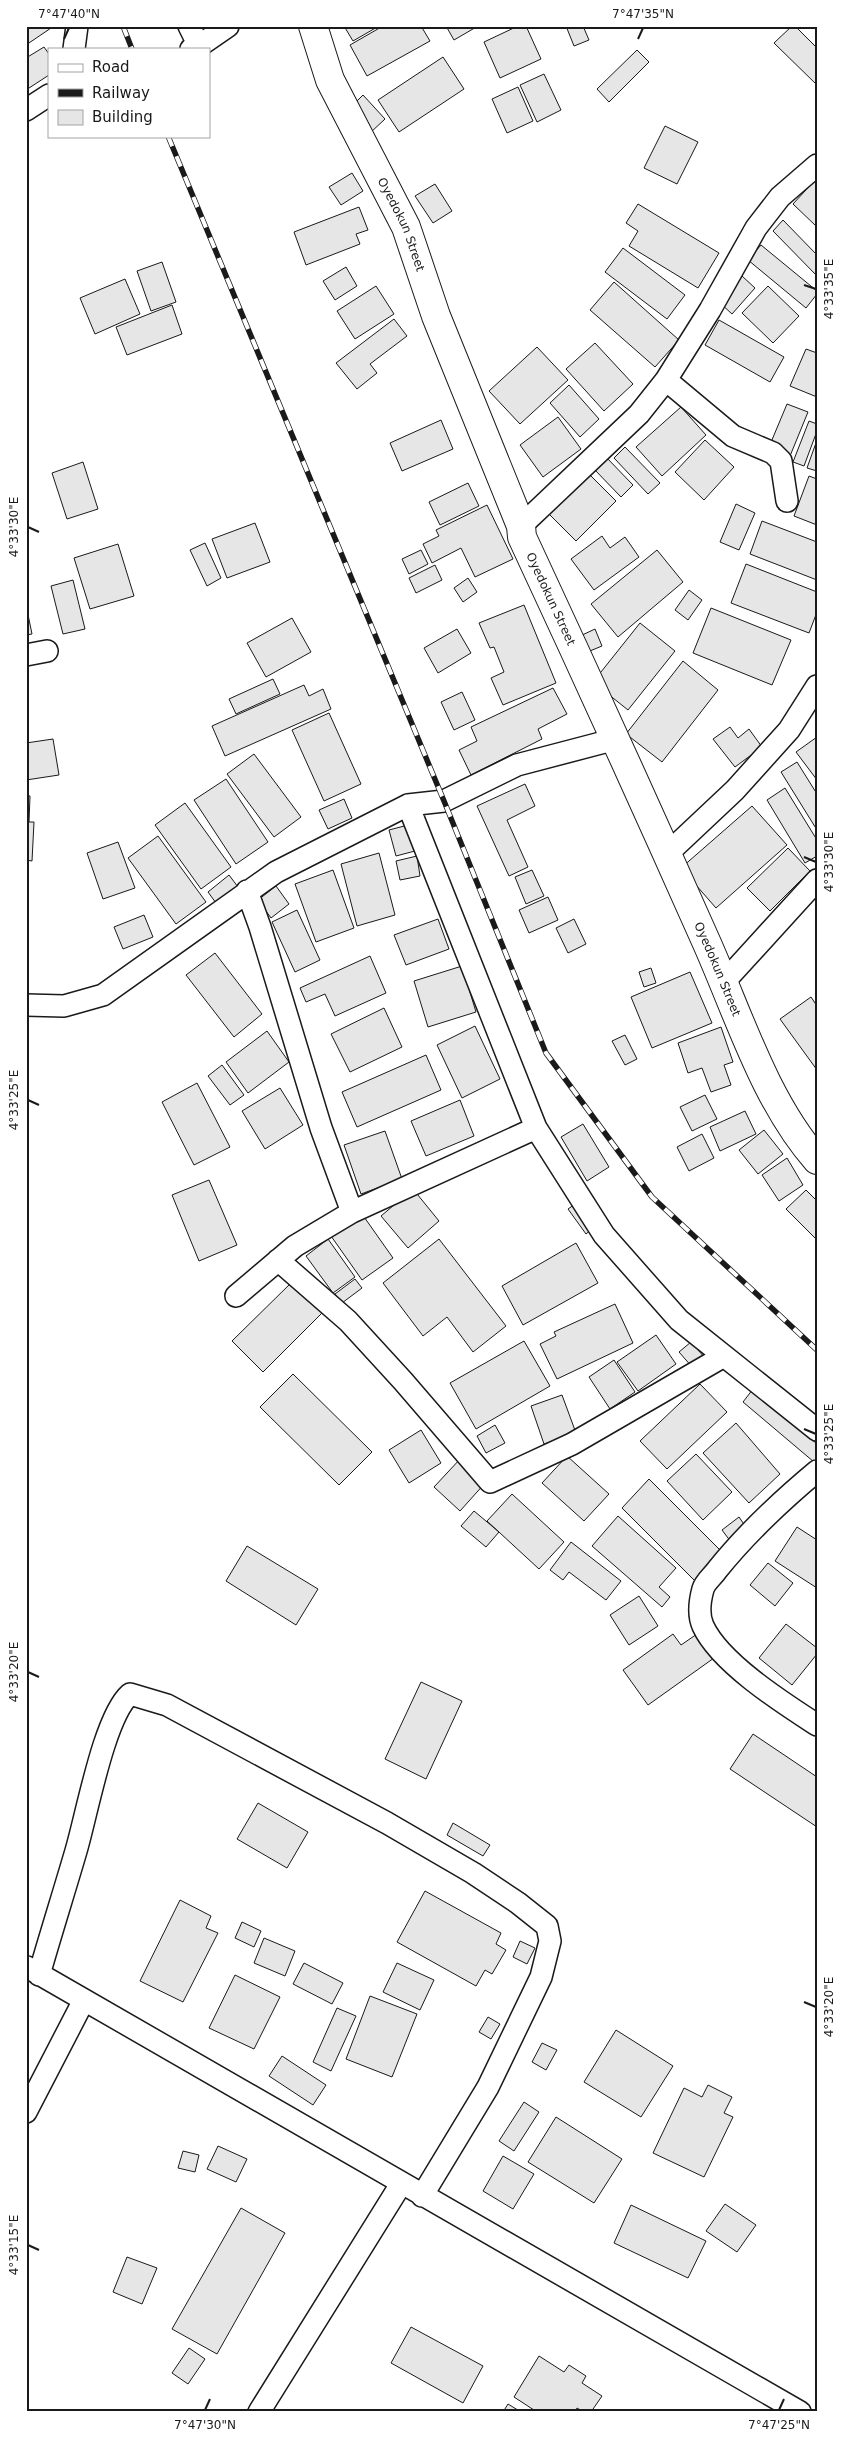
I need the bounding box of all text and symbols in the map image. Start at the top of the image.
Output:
text: 7°47'40"N [38,7,100,21]
text: 7°47'35"N [612,7,674,21]
legend [48,48,210,138]
text: Road [92,58,130,76]
text: Railway [92,84,150,102]
text: Building [92,108,153,126]
street label: Oyedokun Street [375,175,428,274]
text: 4°33'35"E [822,259,836,319]
text: 4°33'30"E [7,497,21,557]
street label: Oyedokun Street [523,550,578,648]
text: 4°33'30"E [822,832,836,892]
street label: Oyedokun Street [691,920,744,1019]
text: 4°33'25"E [7,1070,21,1130]
text: 4°33'25"E [822,1404,836,1464]
text: 4°33'20"E [7,1642,21,1702]
text: 4°33'20"E [822,1977,836,2037]
text: 4°33'15"E [7,2215,21,2275]
text: 7°47'30"N [174,2418,236,2432]
text: 7°47'25"N [748,2418,810,2432]

